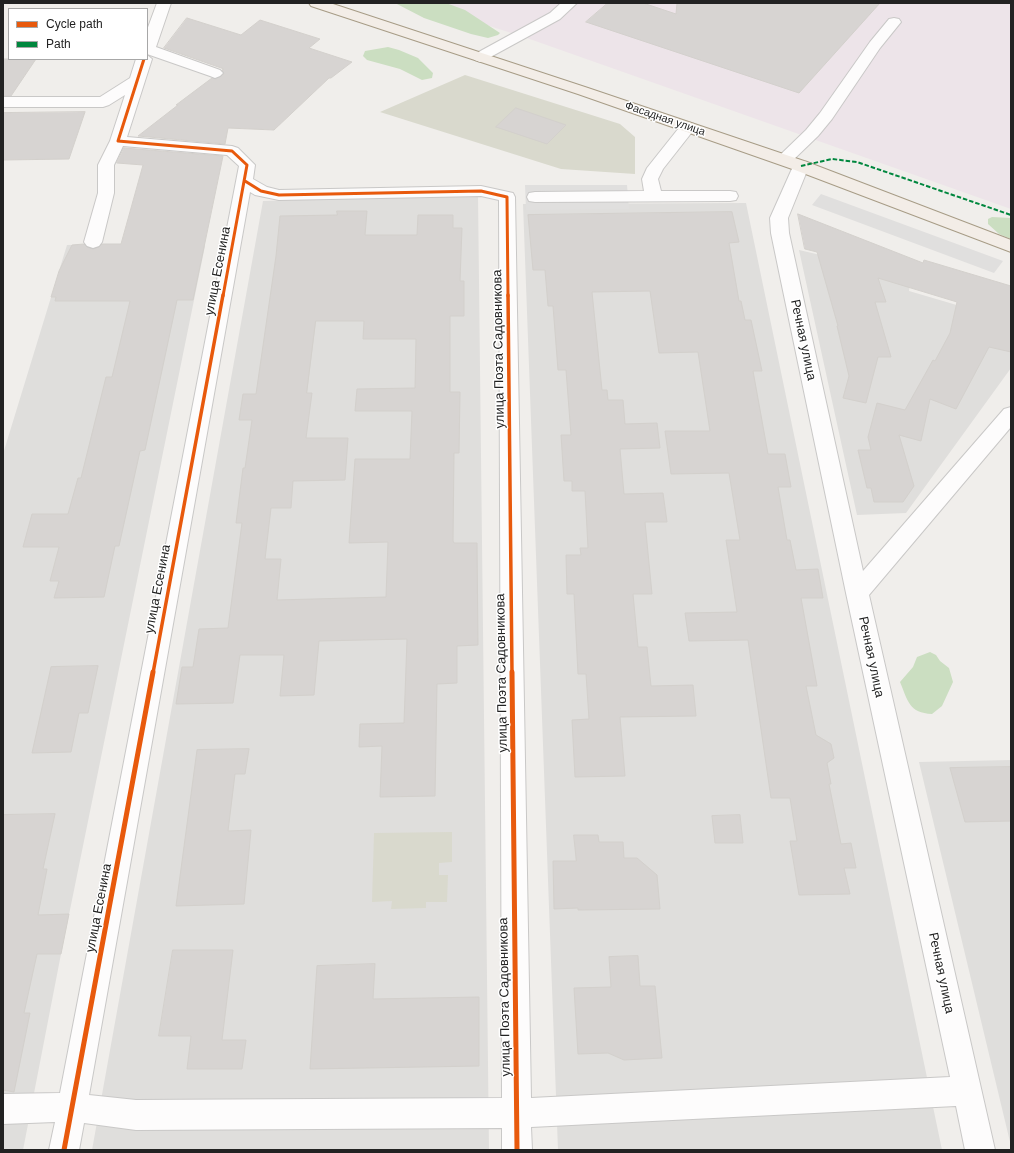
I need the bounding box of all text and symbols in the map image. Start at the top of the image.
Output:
legend [8,8,148,60]
text: Cycle path [46,17,103,31]
text: Path [46,37,71,51]
street label: Фасадная улица [623,99,707,139]
street label: улица Есенина [202,225,234,317]
street label: улица Поэта Садовникова [490,269,508,429]
street label: Речная улица [787,298,819,382]
street label: улица Есенина [142,543,174,635]
street label: улица Поэта Садовникова [493,593,511,753]
street label: Речная улица [855,615,887,699]
street label: улица Есенина [83,862,115,954]
street label: улица Поэта Садовникова [496,917,514,1077]
street label: Речная улица [925,931,957,1015]

